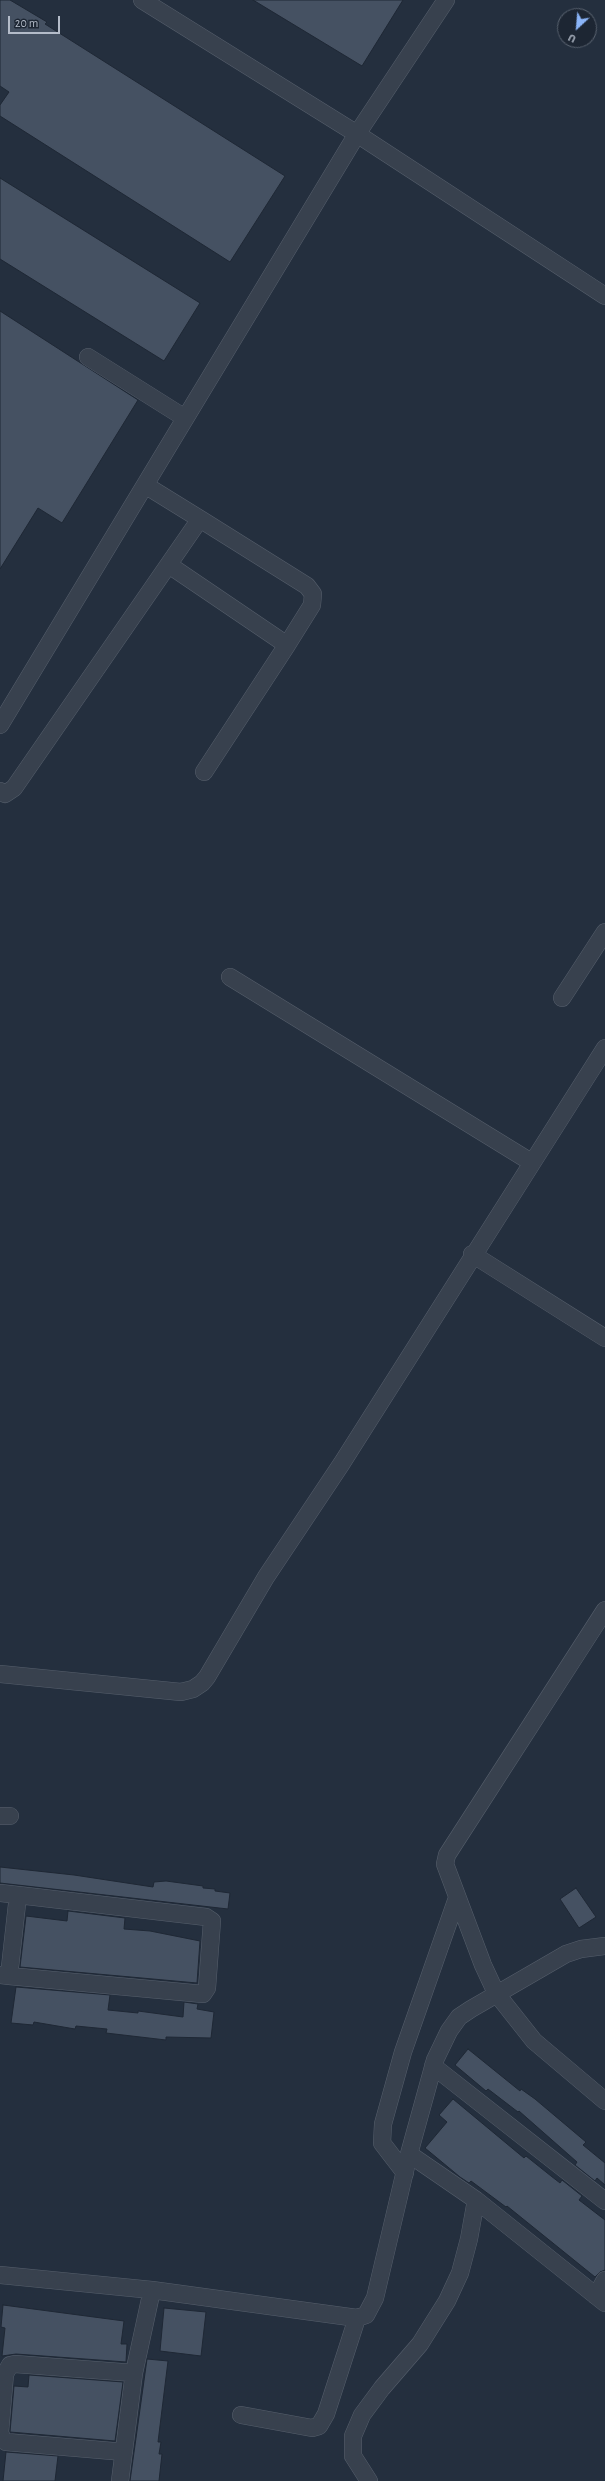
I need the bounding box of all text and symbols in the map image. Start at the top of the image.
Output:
scale bar [10,8,62,34]
north arrow [557,8,597,48]
text: 20 m [15,17,38,29]
text: U [566,32,578,45]

